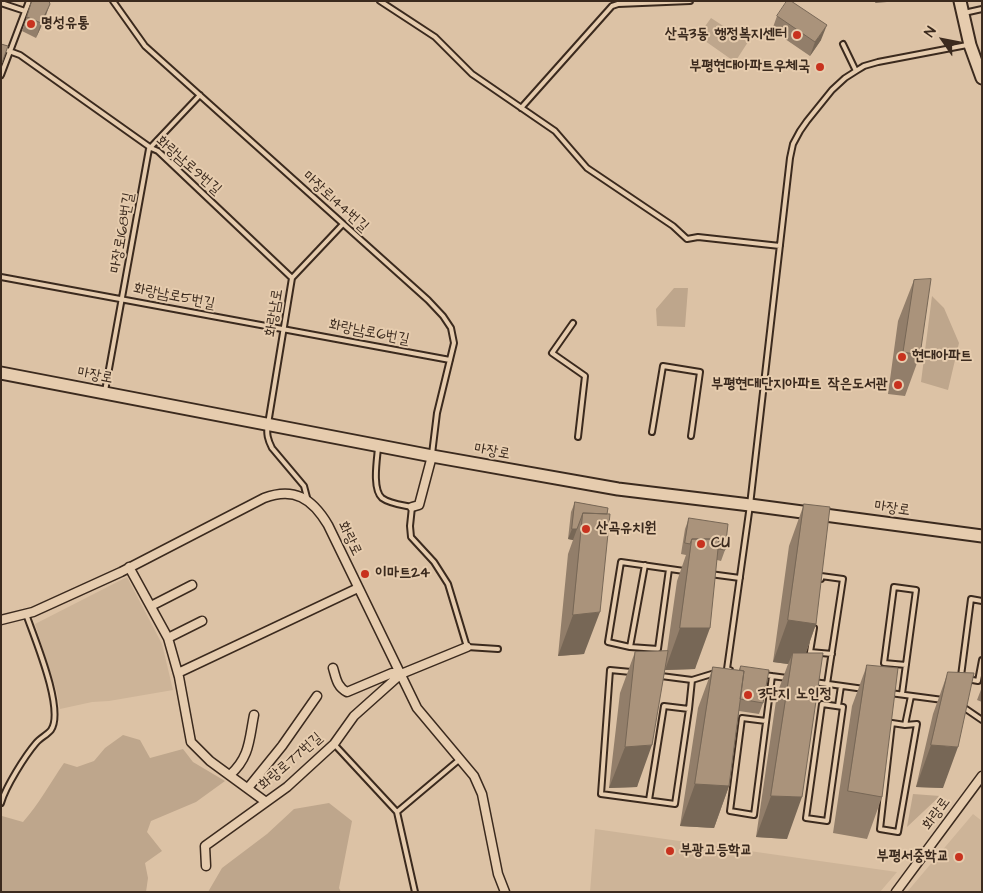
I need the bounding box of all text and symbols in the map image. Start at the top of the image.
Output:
place label: 명성유통 [41,15,89,33]
north arrow [918,15,968,65]
marker: 명성유통 [25,18,37,30]
text: N [920,23,941,41]
place label: 산곡3동 행정복지센터 [665,26,787,44]
marker: 산곡3동 행정복지센터 [791,29,803,41]
place label: 부평현대아파트우체국 [689,58,810,76]
marker: 부평현대아파트우체국 [814,61,826,73]
street label: 화랑남로9번길 [152,133,224,199]
street label: 마장로144번길 [298,168,372,236]
street label: 마장로168번길 [107,191,139,275]
street label: 화랑남로5번길 [132,280,216,314]
street label: 화랑남로 [262,288,288,338]
street label: 화랑남로6번길 [327,316,411,350]
place label: 현대아파트 [912,348,972,366]
marker: 현대아파트 [896,351,908,363]
street label: 마장로 [76,364,114,388]
place label: 부평현대1단지아파트 작은도서관 [711,376,888,394]
marker: 부평현대1단지아파트 작은도서관 [892,379,904,391]
street label: 마장로 [473,440,511,464]
street label: 마장로 [873,498,911,520]
street label: 화랑로 [333,519,365,559]
place label: 산곡유치원 [596,520,656,538]
marker: 산곡유치원 [580,523,592,535]
place label: CU [711,535,730,553]
marker: CU [695,538,707,550]
place label: 이마트24 [375,565,430,583]
marker: 이마트24 [359,568,371,580]
place label: 3단지 노인정 [758,686,832,704]
marker: 3단지 노인정 [742,689,754,701]
street label: 화랑로77번길 [255,729,327,795]
street label: 화랑로 [919,794,955,834]
place label: 부광고등학교 [680,842,752,860]
marker: 부광고등학교 [664,845,676,857]
place label: 부평서중학교 [877,848,949,866]
marker: 부평서중학교 [953,851,965,863]

